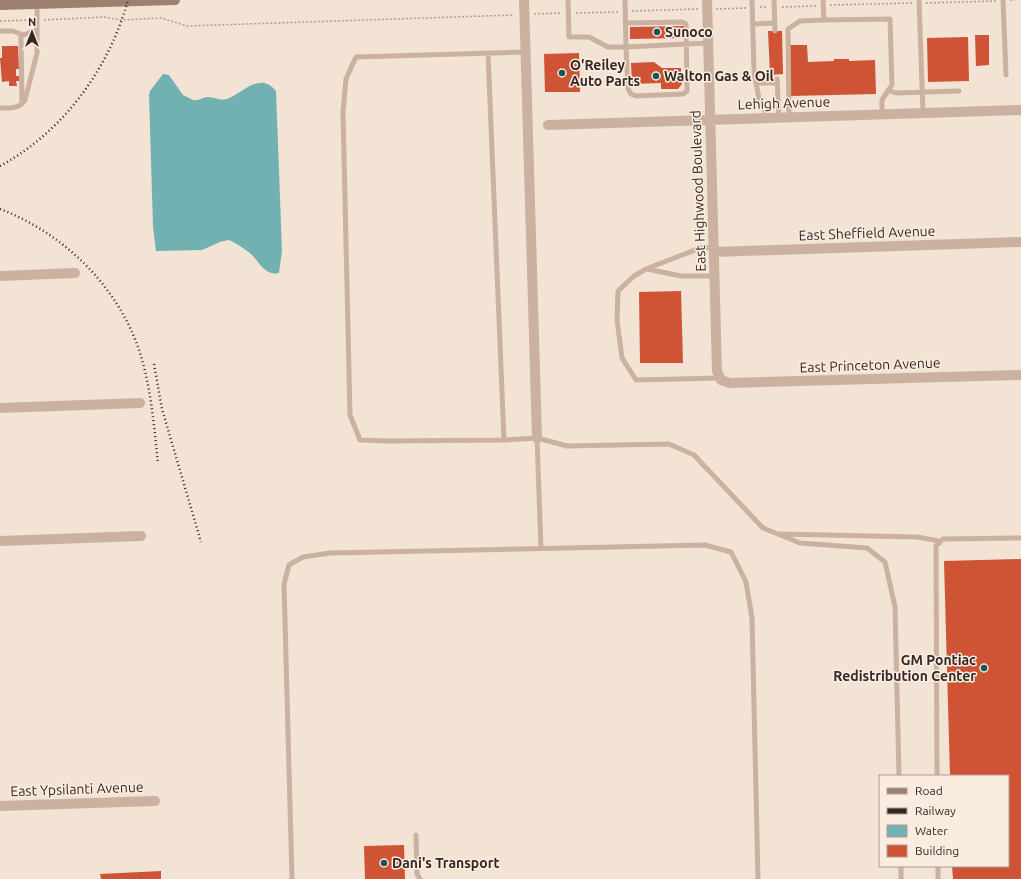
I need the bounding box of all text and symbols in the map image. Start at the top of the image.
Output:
north arrow [12,12,52,52]
text: N [28,16,36,28]
place label: Sunoco [665,24,713,40]
marker: Sunoco [652,27,662,37]
place label: O'Reiley Auto Parts [570,57,641,89]
marker: O'Reiley Auto Parts [557,68,567,78]
place label: Walton Gas & Oil [664,68,774,84]
marker: Walton Gas & Oil [651,71,661,81]
street label: Lehigh Avenue [737,93,831,113]
street label: East Highwood Boulevard [687,110,709,272]
street label: East Sheffield Avenue [798,223,936,243]
street label: East Princeton Avenue [799,355,941,375]
place label: GM Pontiac Redistribution Center [833,652,976,684]
marker: GM Pontiac Redistribution Center [979,663,989,673]
legend [879,775,1009,867]
street label: East Ypsilanti Avenue [10,779,144,799]
text: Road [915,784,943,797]
text: Railway [915,804,956,817]
text: Water [915,824,948,837]
text: Building [915,844,959,857]
place label: Dani's Transport [392,855,499,871]
marker: Dani's Transport [379,858,389,868]

